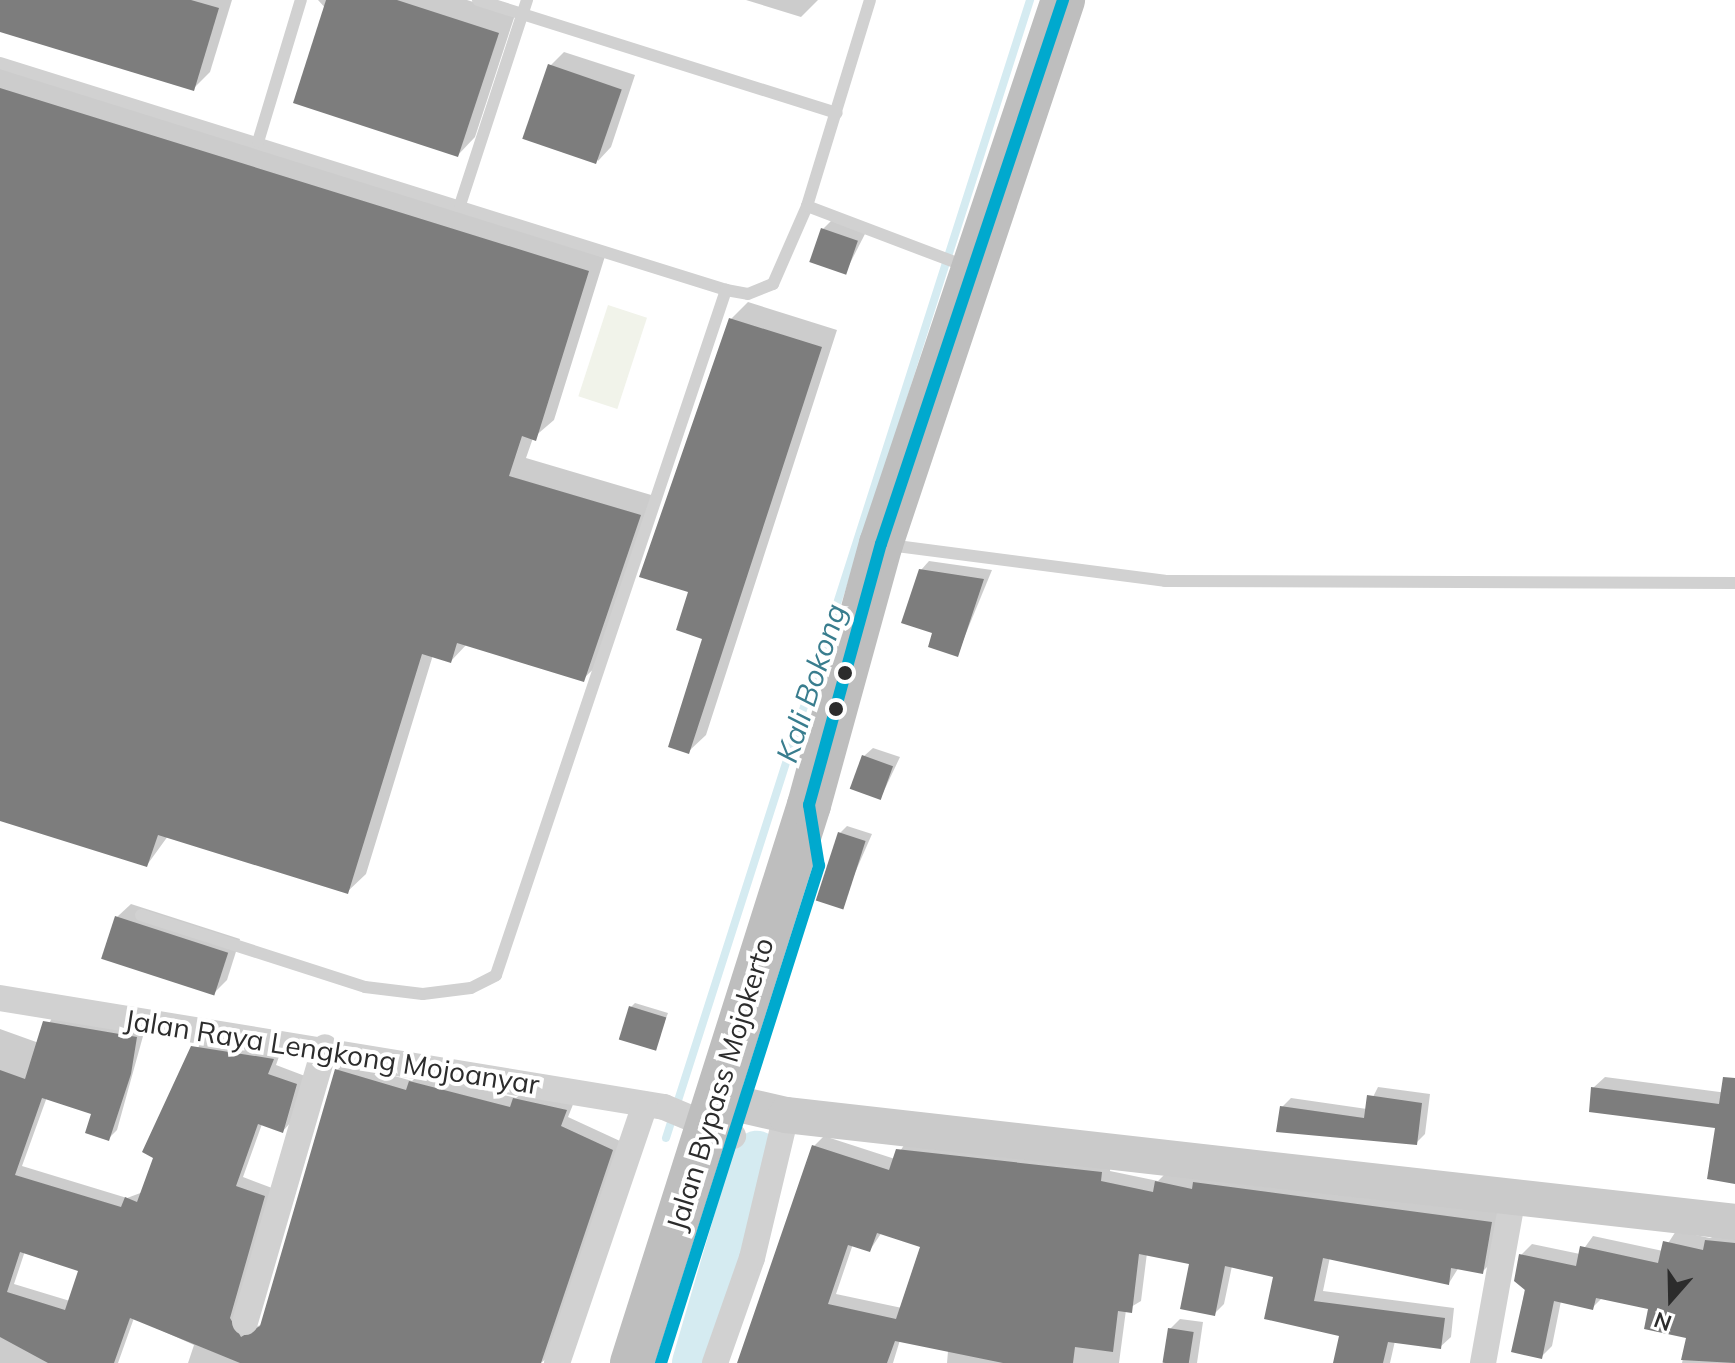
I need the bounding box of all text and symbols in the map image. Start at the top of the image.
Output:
water label: Kali Bokong [768,599,854,767]
unlabelled marker [837,665,853,681]
unlabelled marker [828,701,844,717]
street label: Jalan Bypass Mojokerto [659,934,781,1234]
street label: Jalan Raya Lengkong Mojoanyar [122,1003,542,1101]
north arrow [1631,1259,1711,1339]
text: N [1650,1306,1675,1338]

